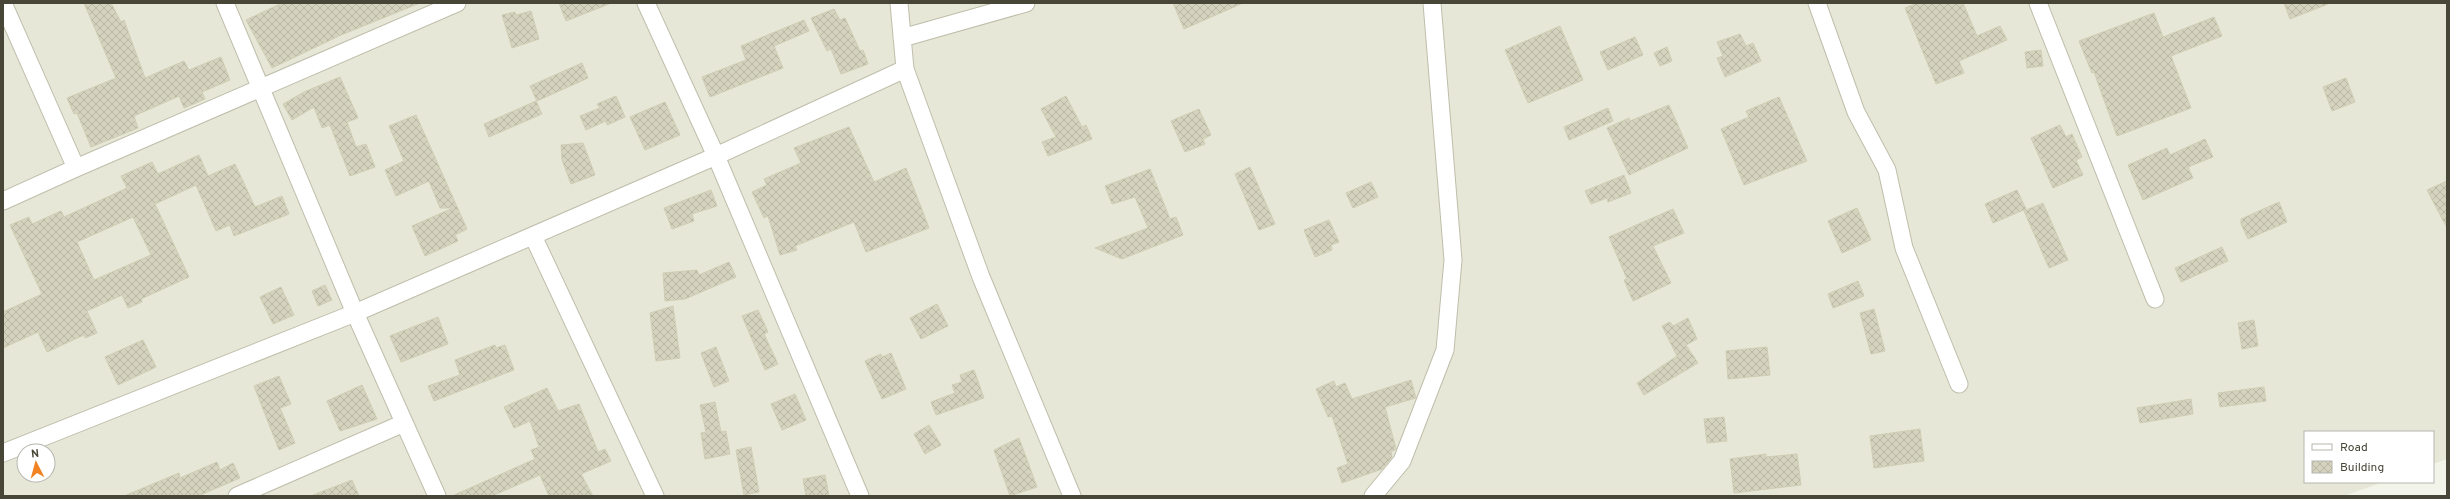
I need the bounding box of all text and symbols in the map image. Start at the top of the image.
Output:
legend [2304,431,2434,483]
text: Road [2340,440,2368,456]
north arrow [16,443,56,483]
text: N [30,447,40,461]
text: Building [2340,460,2384,476]

